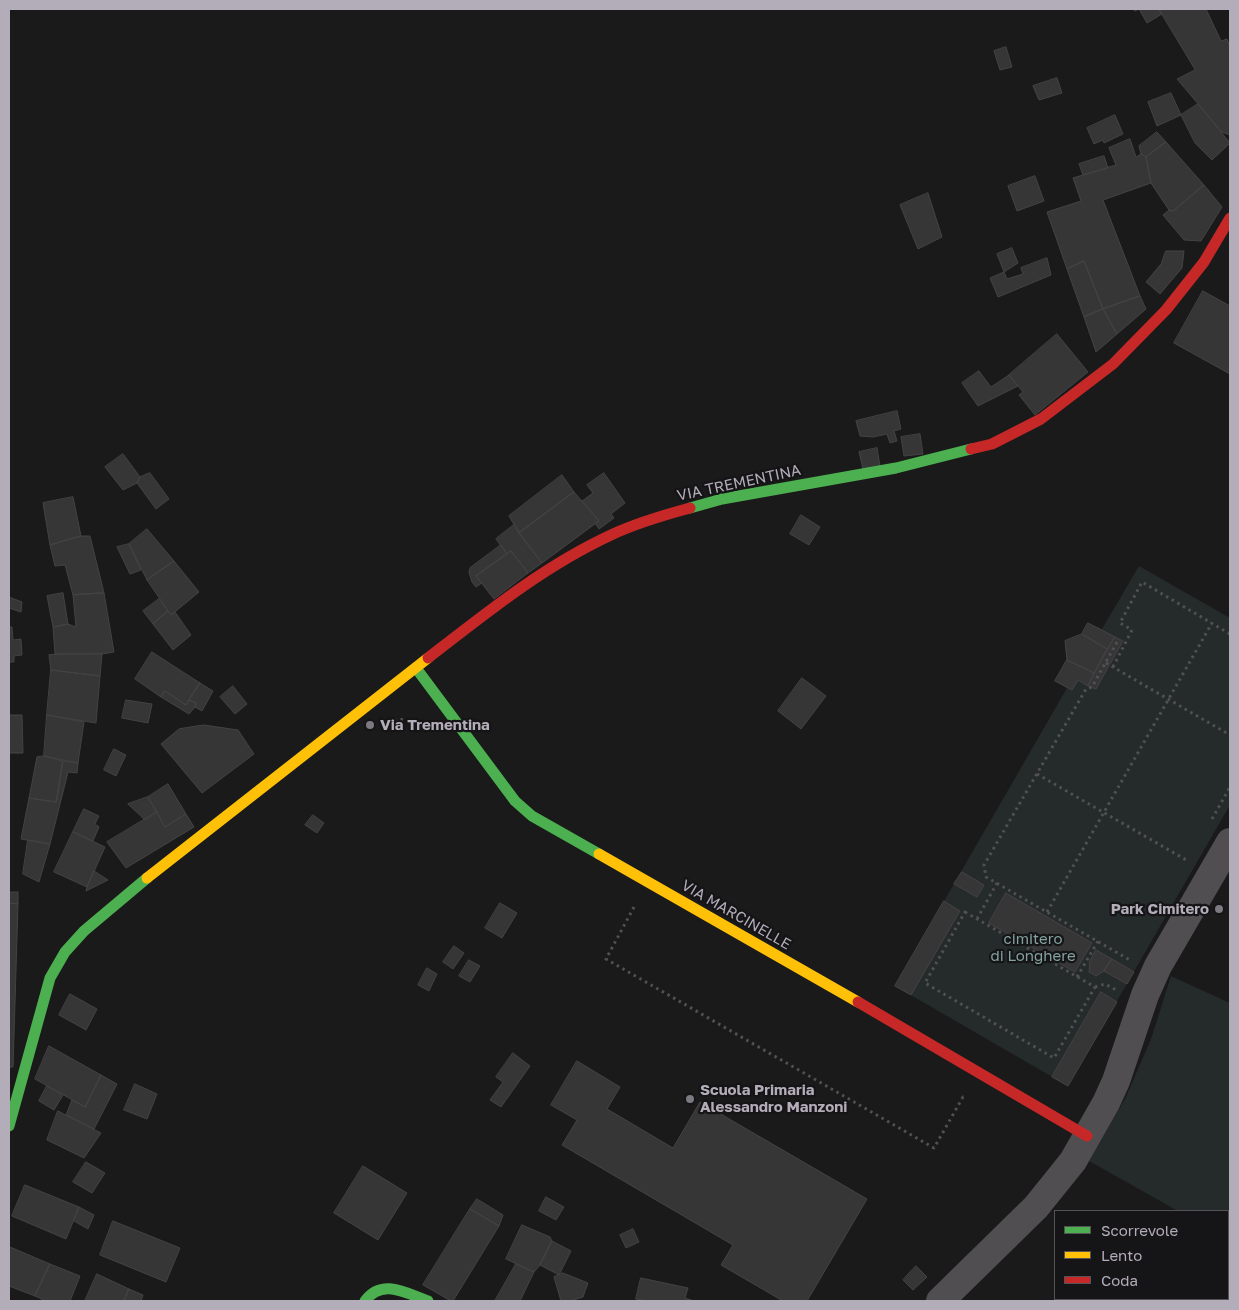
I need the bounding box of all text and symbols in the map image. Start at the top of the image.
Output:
street label: VIA TREMENTINA [675,461,803,505]
place label: Via Trementina [380,716,490,734]
marker: Via Trementina [364,719,376,731]
street label: VIA MARCINELLE [678,876,794,954]
place label: Park Cimitero [1111,900,1209,918]
marker: Park Cimitero [1213,903,1225,915]
park label: cimitero di Longhere [990,930,1076,965]
place label: Scuola Primaria Alessandro Manzoni [700,1081,847,1116]
marker: Scuola Primaria Alessandro Manzoni [684,1093,696,1105]
legend [1054,1210,1229,1300]
text: Scorrevole [1101,1221,1178,1239]
text: Lento [1101,1246,1142,1264]
text: Coda [1101,1271,1138,1289]

